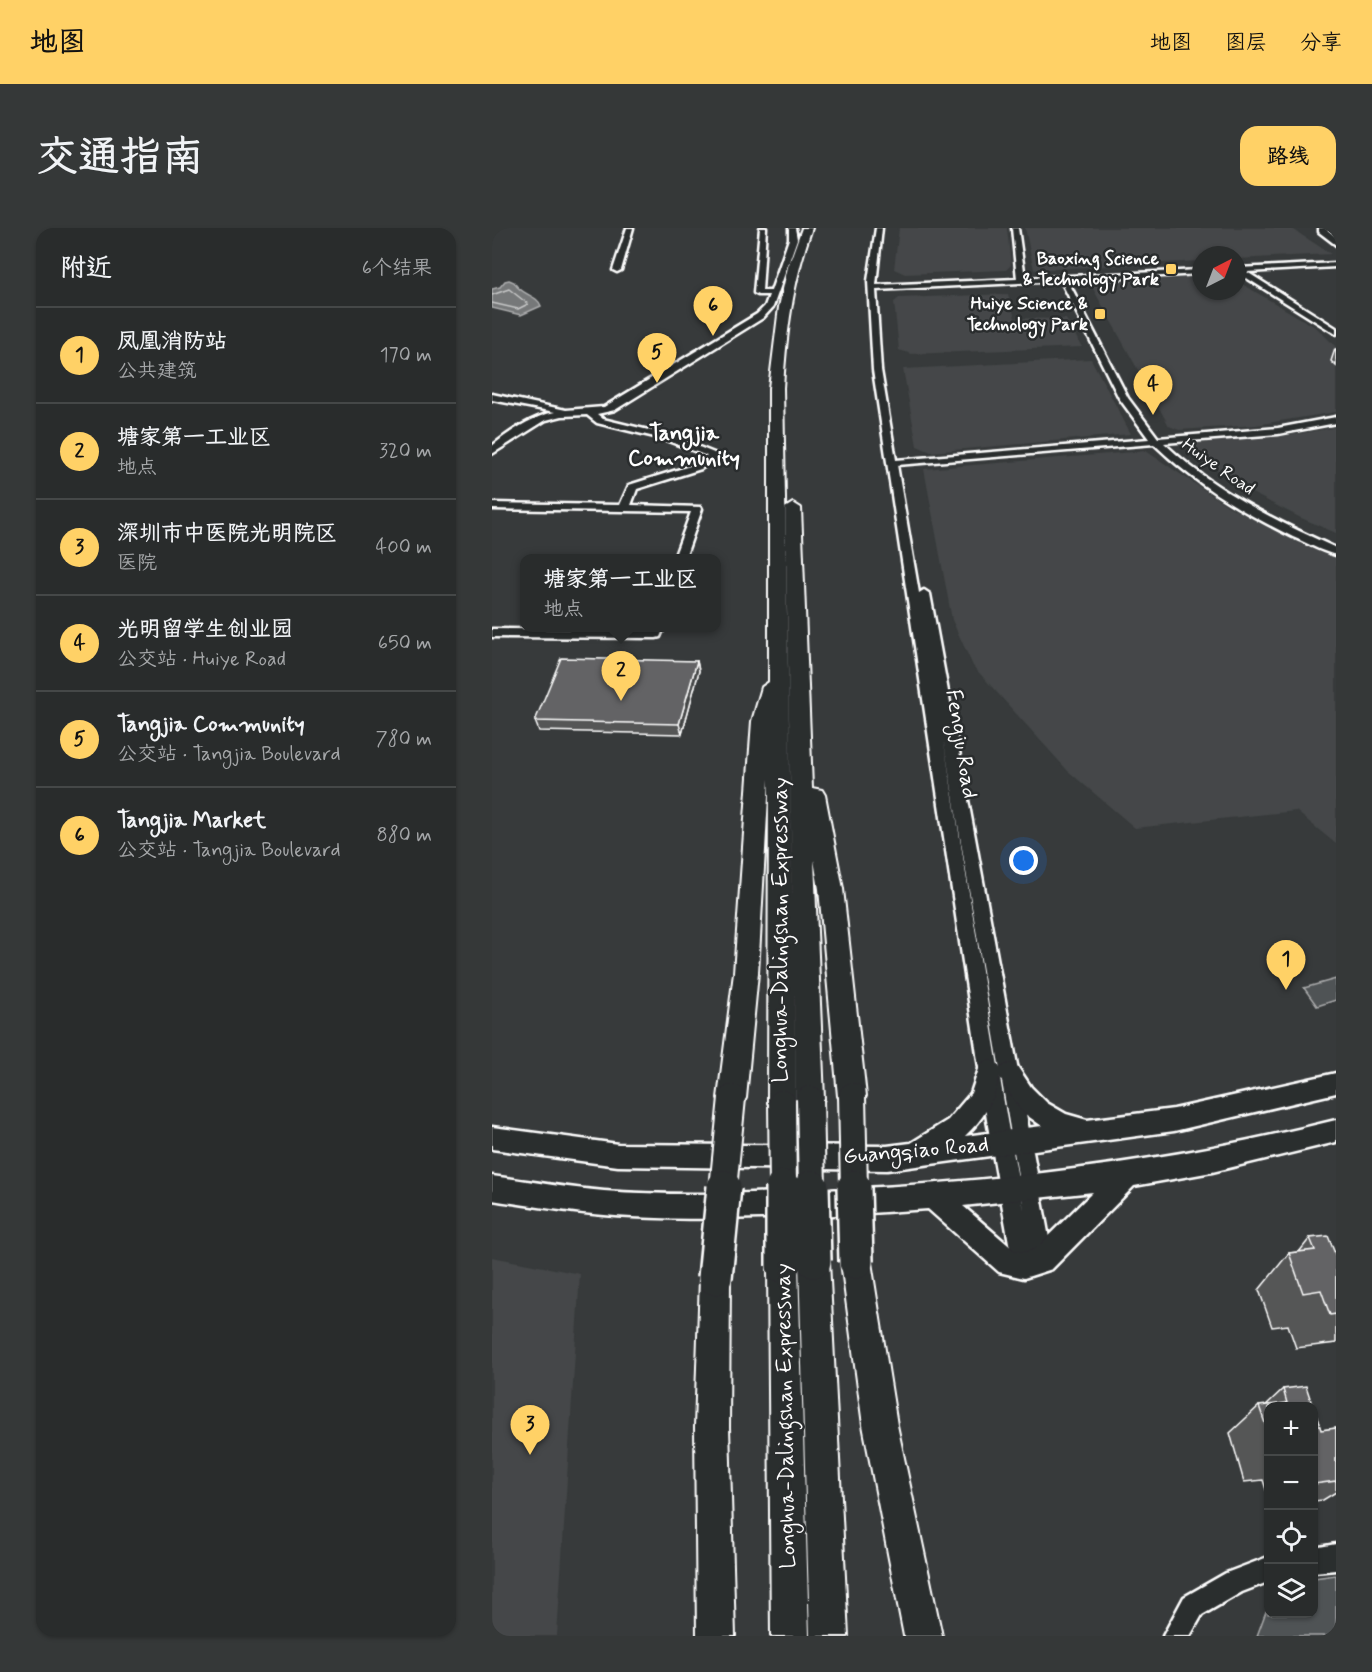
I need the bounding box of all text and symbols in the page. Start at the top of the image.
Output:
text: 地图 [30,25,86,62]
text: 地图 [1150,29,1192,57]
text: 图层 [1225,29,1267,57]
text: 分享 [1300,29,1342,57]
button: 路线 [1240,126,1336,186]
text: 交通指南 [36,131,204,186]
north arrow [1192,246,1246,300]
place label: Baoxing Science & Technology Park [1022,247,1160,294]
text: 附近 [60,252,112,286]
text: 6个结果 [362,255,432,282]
marker: Baoxing Science & Technology Park [1164,262,1178,276]
pin: 6 [694,286,732,336]
place label: Huiye Science & Technology Park [967,292,1088,339]
marker: Huiye Science & Technology Park [1093,307,1107,321]
text: 凤凰消防站 [117,328,227,356]
pin: 5 [638,334,676,383]
text: 1 [75,342,84,369]
text: 170 m [380,342,432,369]
text: 公共建筑 [117,358,197,385]
pin: 4 [1134,366,1172,415]
district label: Tangjia Community [628,420,740,473]
text: 塘家第一工业区 [117,424,271,452]
street label: Huiye Road [1177,433,1259,501]
text: 2 [75,438,84,465]
text: 320 m [379,438,432,465]
text: 地点 [117,454,157,481]
text: 深圳市中医院光明院区 [117,520,337,548]
text: 3 [75,534,84,561]
text: 400 m [376,534,432,561]
text: 医院 [117,550,157,577]
popup [520,554,721,632]
text: 塘家第一工业区 [543,566,698,594]
text: 地点 [543,596,583,623]
text: 光明留学生创业园 [117,616,293,644]
text: 4 [74,630,85,657]
text: 650 m [378,630,432,657]
text: 公交站 · Huiye Road [117,646,286,673]
pin: 2 [602,652,640,701]
street label: Fengju Road [936,687,983,801]
text: Tangjia Community [117,711,305,739]
text: 5 [74,726,86,753]
text: 780 m [376,726,432,753]
text: 公交站 · Tangjia Boulevard [117,741,341,768]
street label: Longhua-Dalingshan Expressway [767,777,798,1083]
text: Tangjia Market [117,807,266,835]
text: 6 [74,822,85,849]
text: 880 m [376,822,432,849]
text: 公交站 · Tangjia Boulevard [117,837,341,864]
your location [1009,846,1038,875]
pin: 1 [1266,940,1306,990]
street label: Guangqiao Road [842,1131,990,1174]
street label: Longhua-Dalingshan Expressway [769,1263,806,1569]
map controls [1264,1402,1318,1618]
button: + [1264,1402,1318,1456]
pin: 3 [510,1406,549,1455]
button: − [1264,1456,1318,1510]
button: locate [1264,1510,1318,1564]
button: layers [1264,1564,1318,1618]

